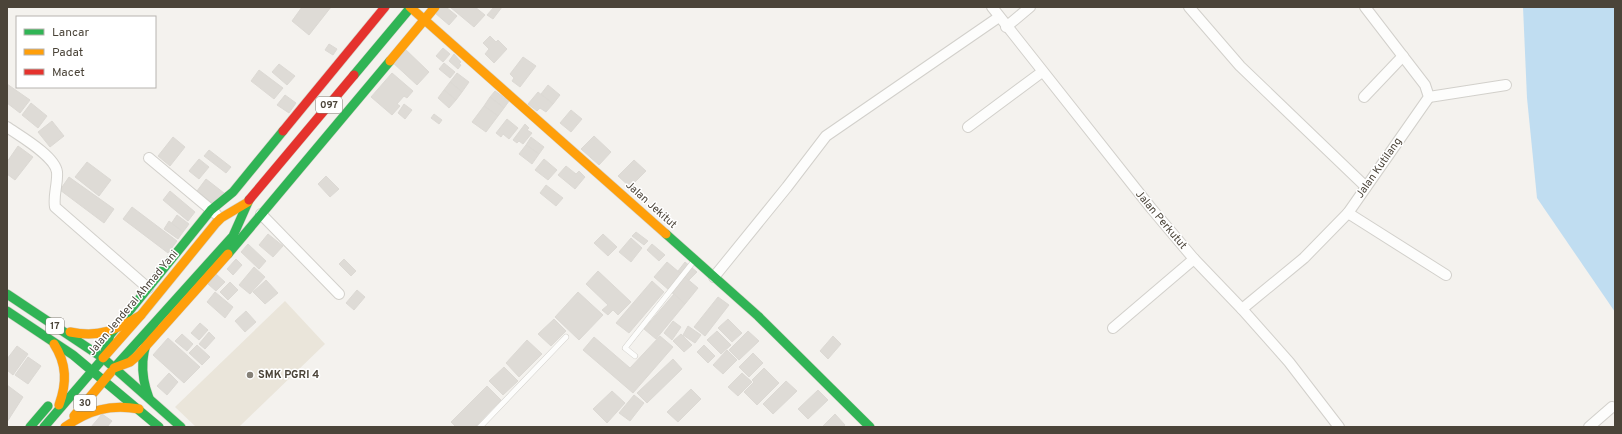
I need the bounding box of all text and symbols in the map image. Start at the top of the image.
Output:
legend [16,16,156,88]
text: Lancar [52,25,89,41]
text: Padat [52,45,83,61]
text: Macet [52,65,85,81]
road number: 097 [316,97,342,113]
street label: Jalan Kutilang [1353,135,1405,201]
street label: Jalan Jekitut [622,178,680,232]
street label: Jalan Perkutut [1132,188,1190,252]
street label: Jalan Jenderal Ahmad Yani [85,247,181,359]
road number: 17 [46,318,64,334]
place label: SMK PGRI 4 [258,368,319,382]
marker: SMK PGRI 4 [245,370,255,380]
road number: 30 [74,395,96,411]

